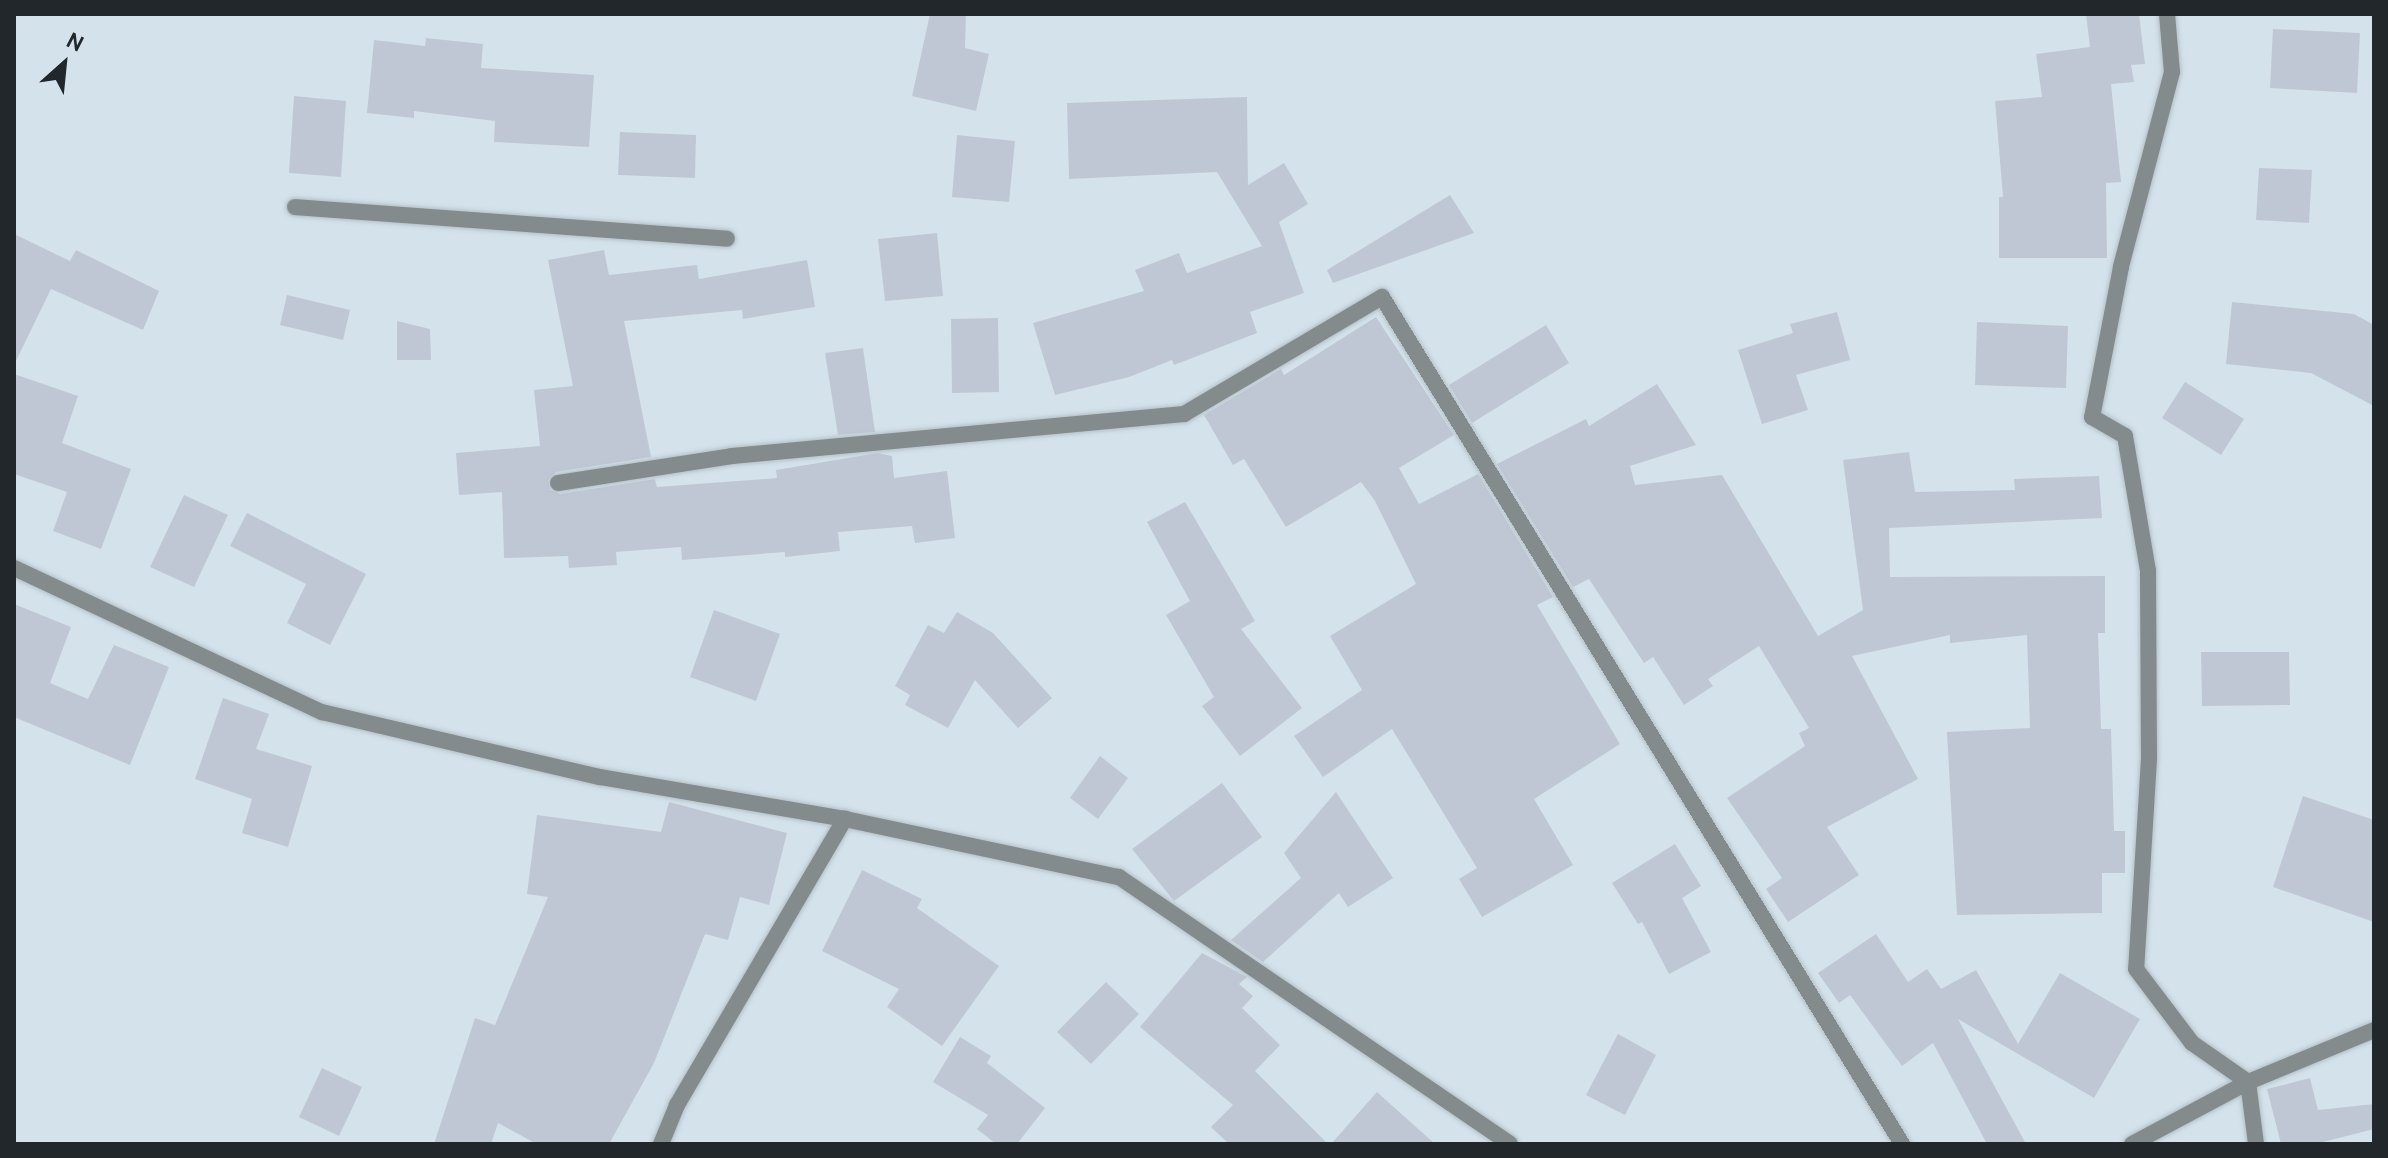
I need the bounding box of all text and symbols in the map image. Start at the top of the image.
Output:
north arrow [24,24,104,104]
text: N [62,27,88,58]

